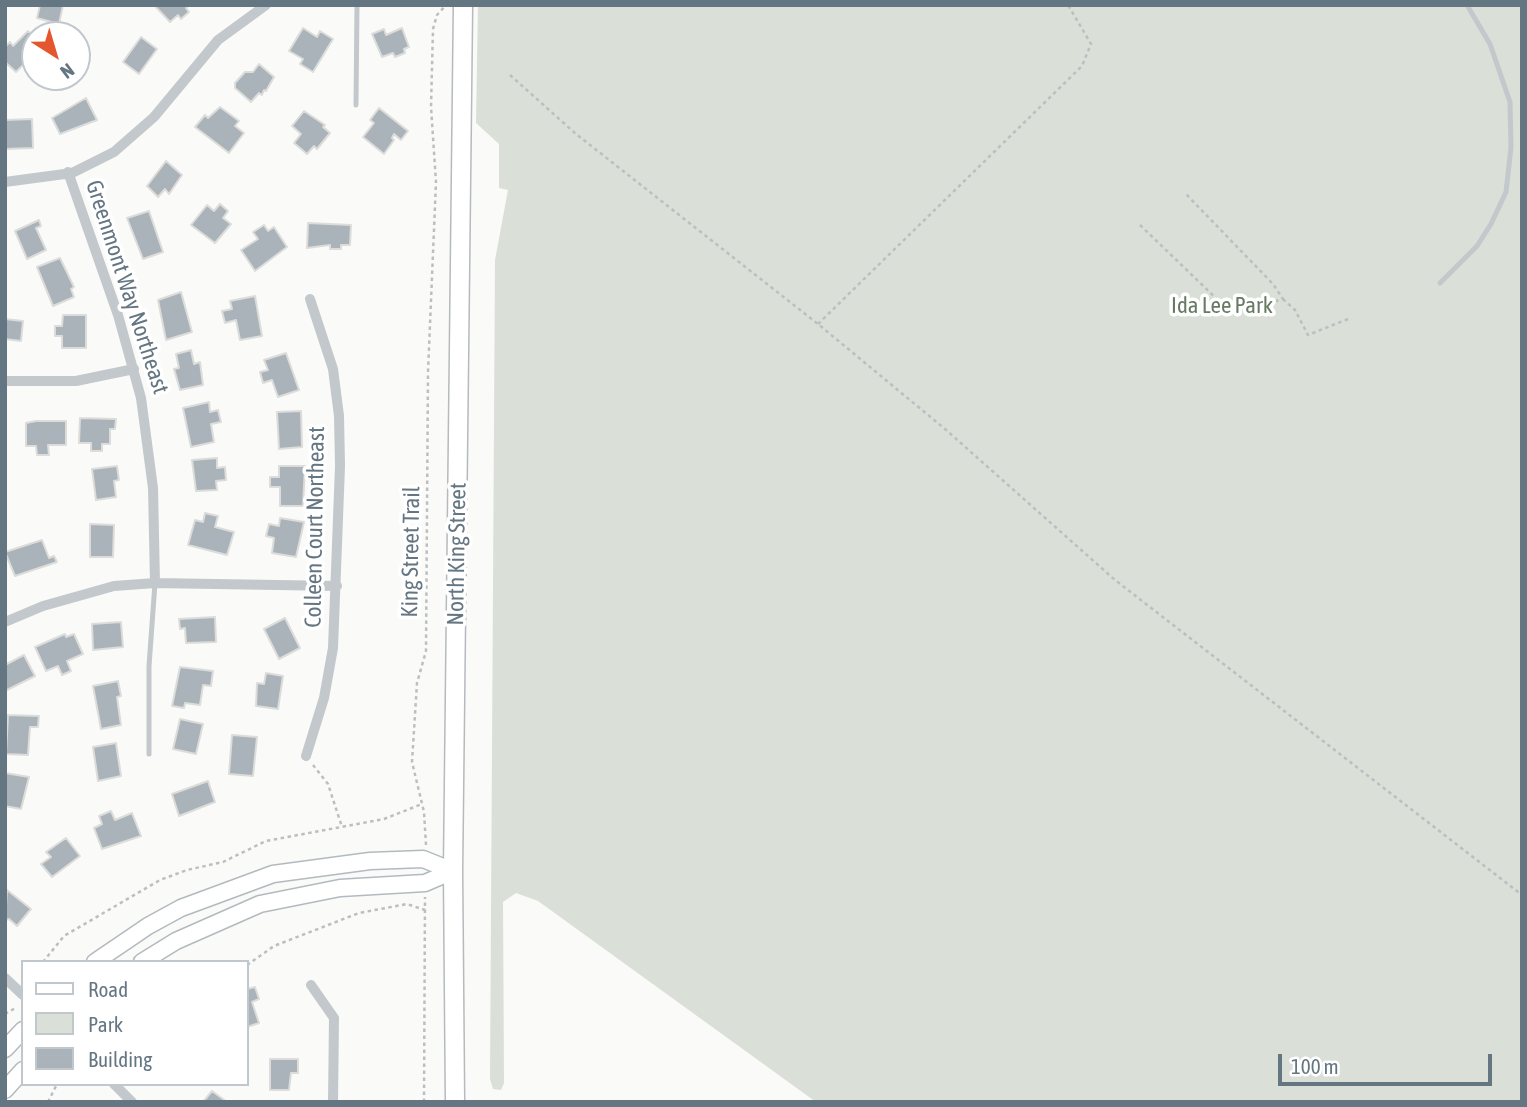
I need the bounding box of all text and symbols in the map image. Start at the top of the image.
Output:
north arrow [21,21,91,91]
text: N [56,59,79,83]
street label: Greenmont Way Northeast [79,177,175,397]
park label: Ida Lee Park [1171,292,1273,320]
street label: Colleen Court Northeast [299,426,331,628]
street label: North King Street [442,482,472,626]
street label: King Street Trail [396,486,426,618]
legend [21,960,248,1086]
text: Road [88,977,128,1001]
text: Park [88,1012,123,1036]
scale bar [1282,1040,1496,1084]
text: Building [88,1047,152,1071]
text: 100 m [1291,1054,1339,1078]

